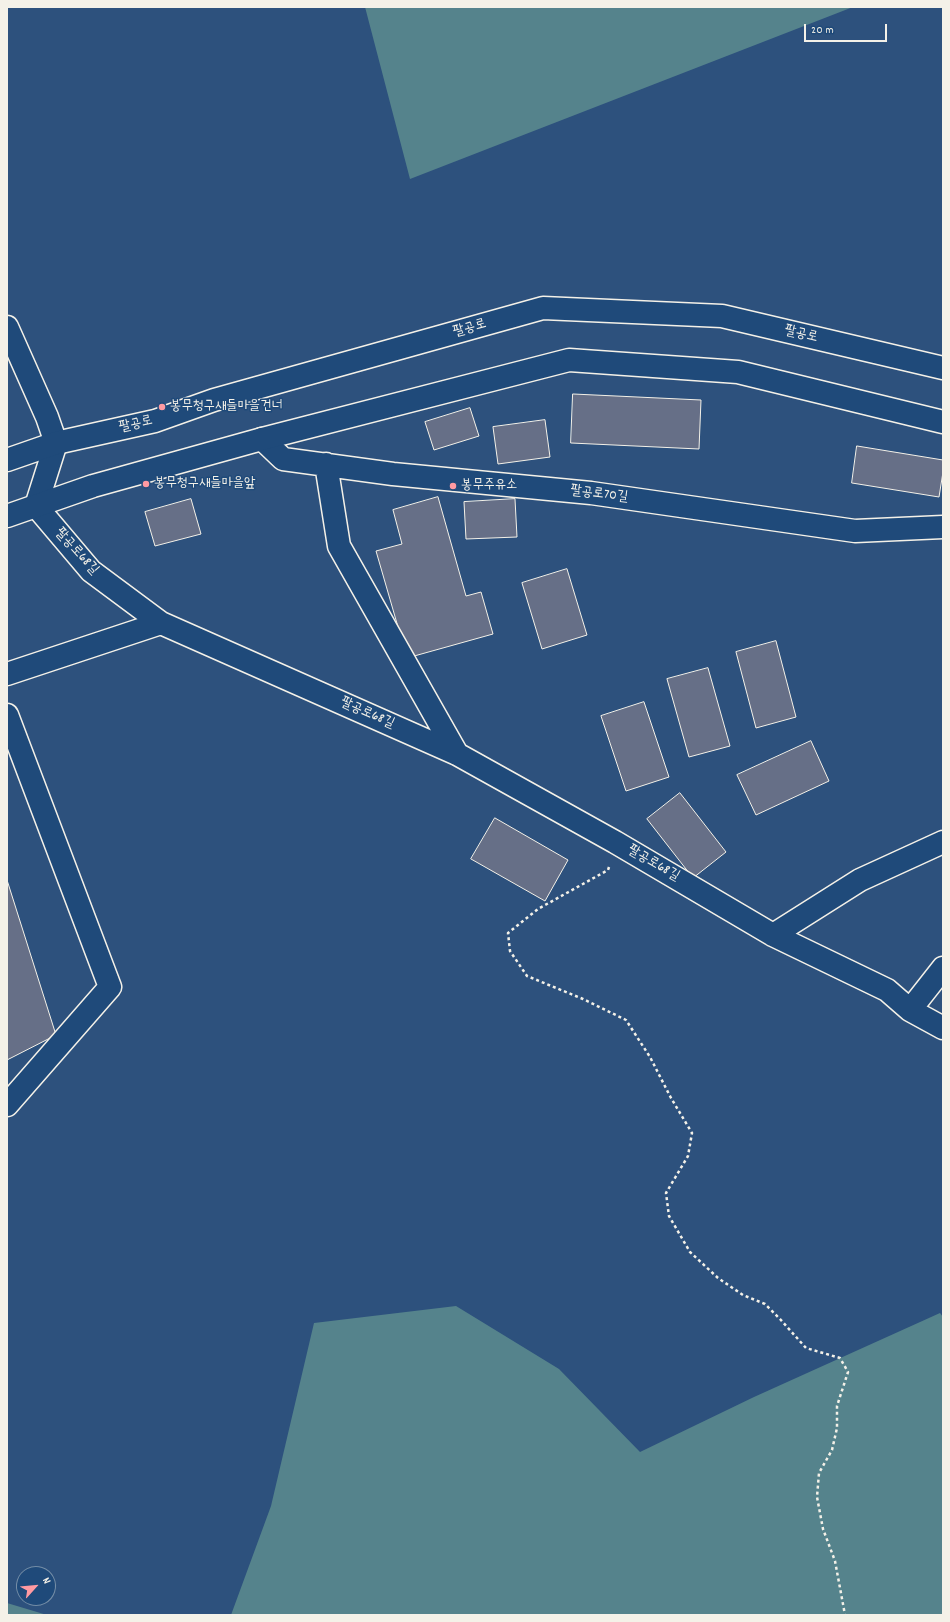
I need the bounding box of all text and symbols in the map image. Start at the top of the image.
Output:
scale bar [806,16,889,42]
text: 20 m [811,22,834,39]
street label: 팔공로 [451,316,489,342]
street label: 팔공로 [783,323,819,347]
place label: 봉무청구새들마을건너 [170,399,283,415]
marker: 봉무청구새들마을건너 [157,402,167,412]
street label: 팔공로 [118,413,154,437]
place label: 봉무청구새들마을앞 [154,476,255,492]
place label: 봉무주유소 [461,478,517,494]
marker: 봉무청구새들마을앞 [141,479,151,489]
marker: 봉무주유소 [448,481,458,491]
street label: 팔공로70길 [569,483,629,507]
street label: 팔공로68길 [51,525,101,579]
street label: 팔공로68길 [337,695,397,733]
street label: 팔공로68길 [624,842,682,886]
north arrow [16,1566,56,1606]
text: N [37,1575,54,1587]

